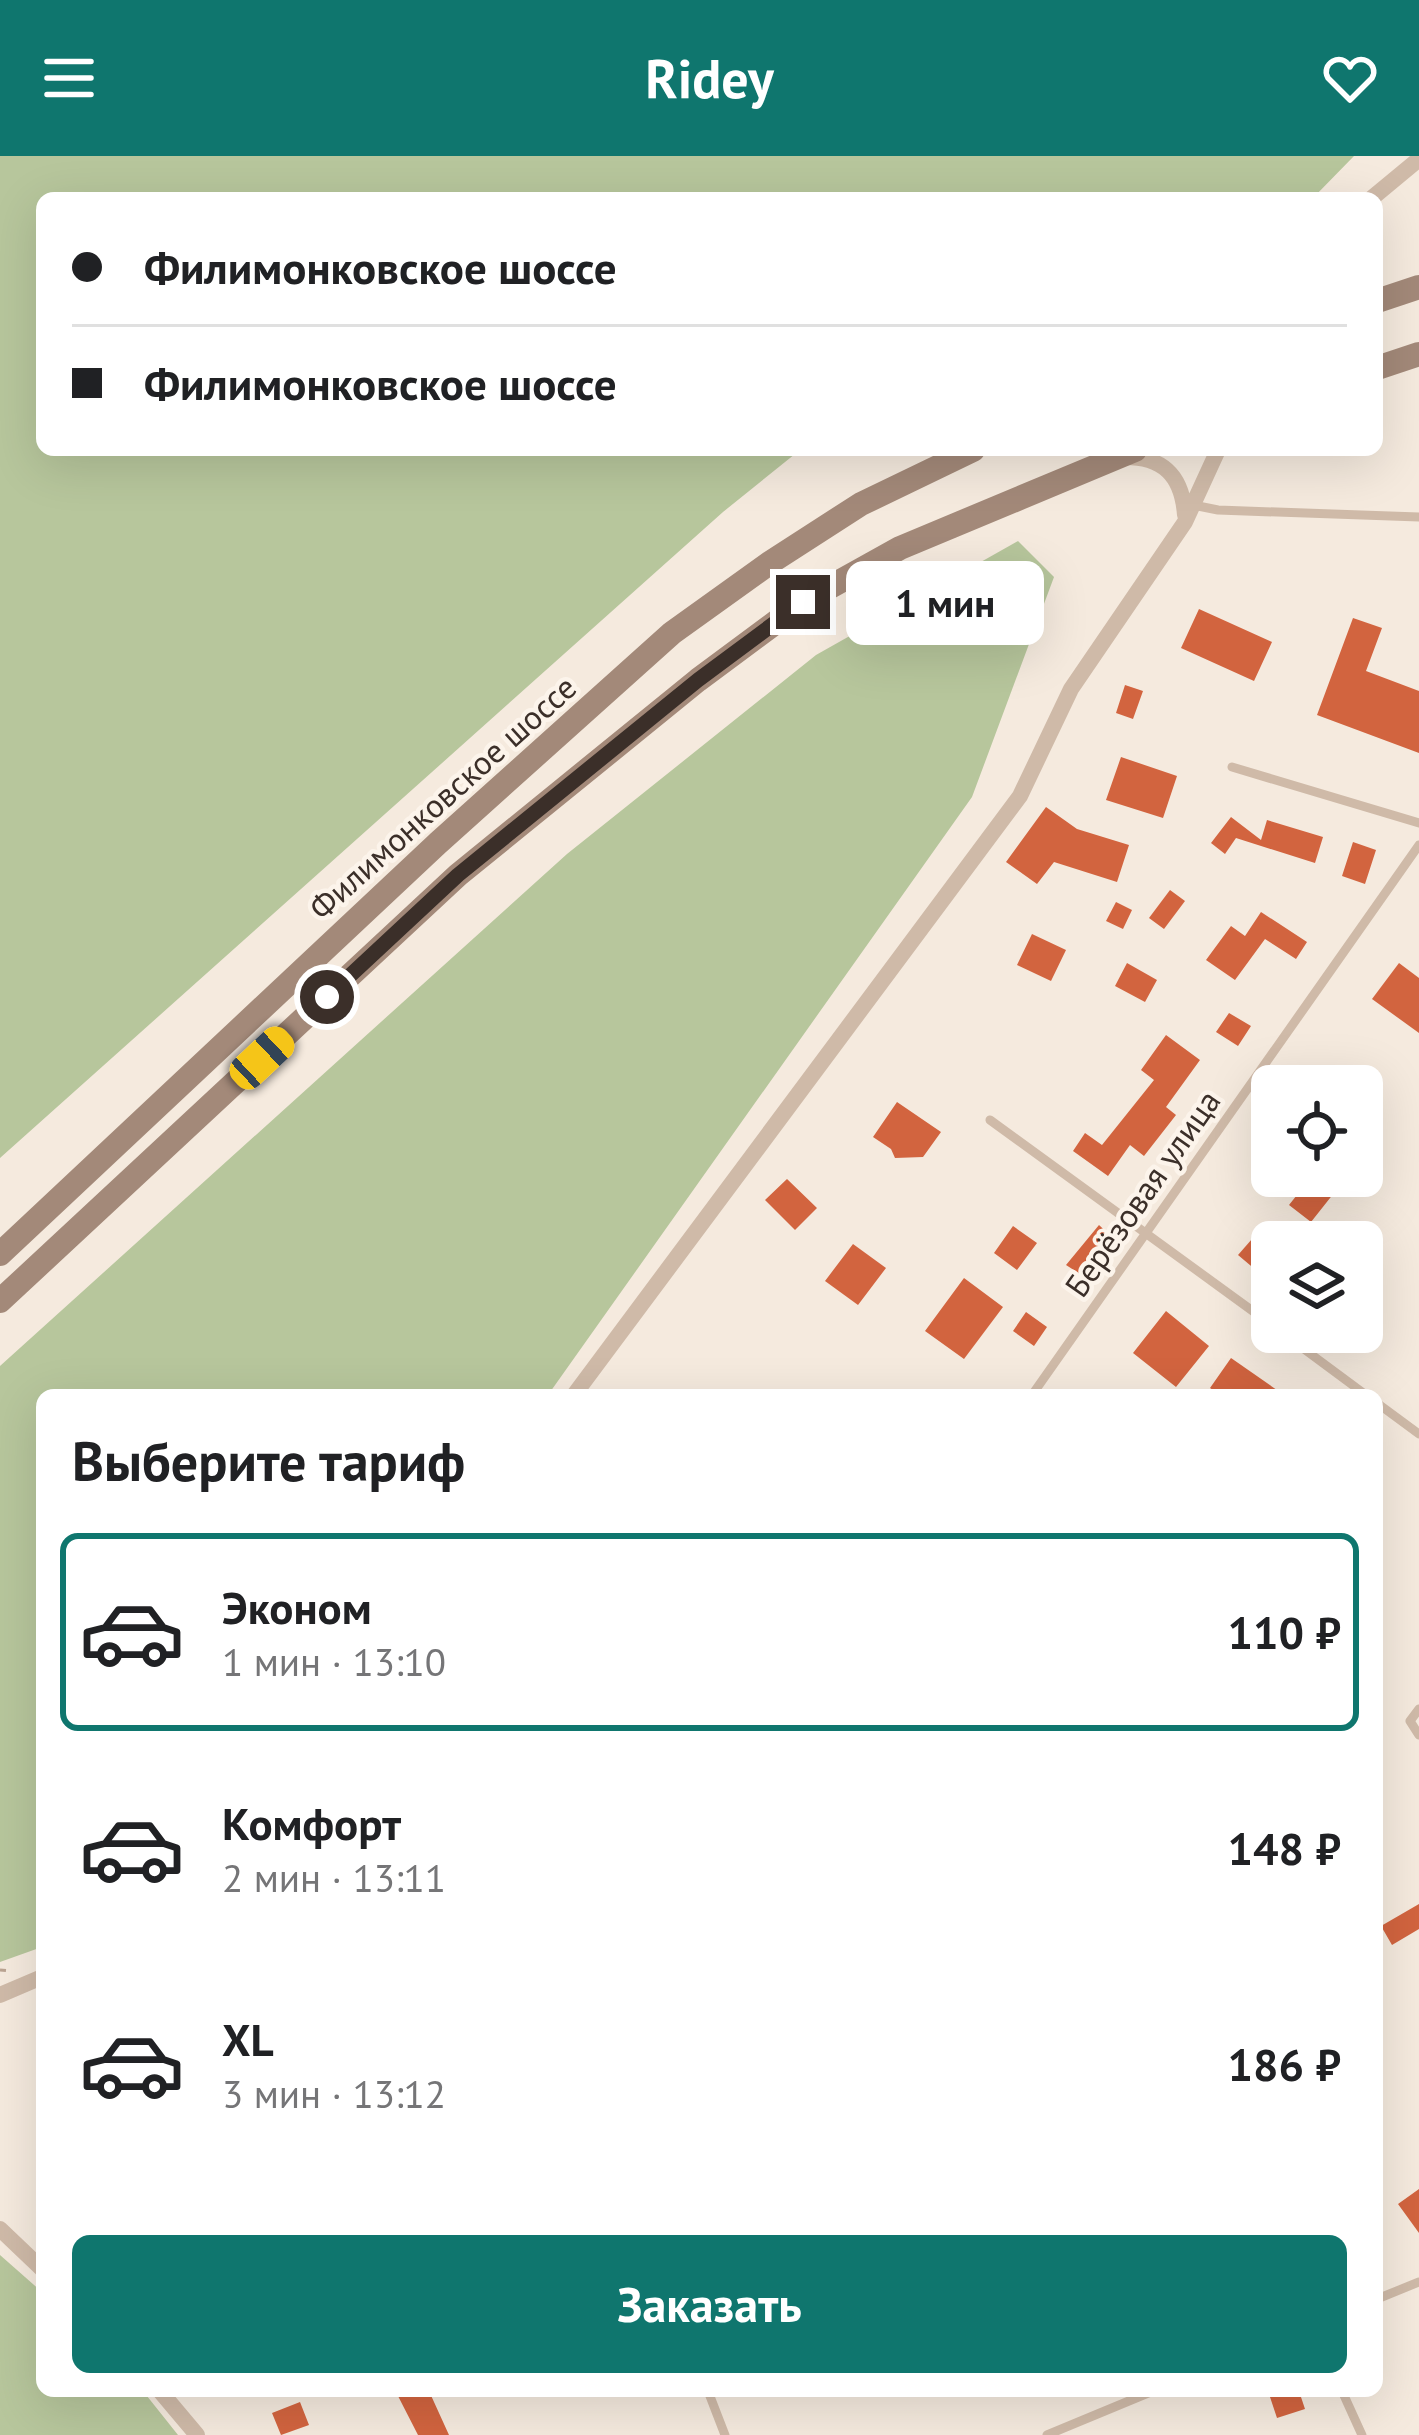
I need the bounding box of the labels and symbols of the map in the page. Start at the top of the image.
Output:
callout: 1 мин [845,560,1043,644]
route end [776,575,830,629]
street label: Филимонковское шоссе [299,666,585,928]
route start [300,970,354,1024]
car [223,1020,301,1096]
street label: Берёзовая улица [1055,1081,1229,1305]

